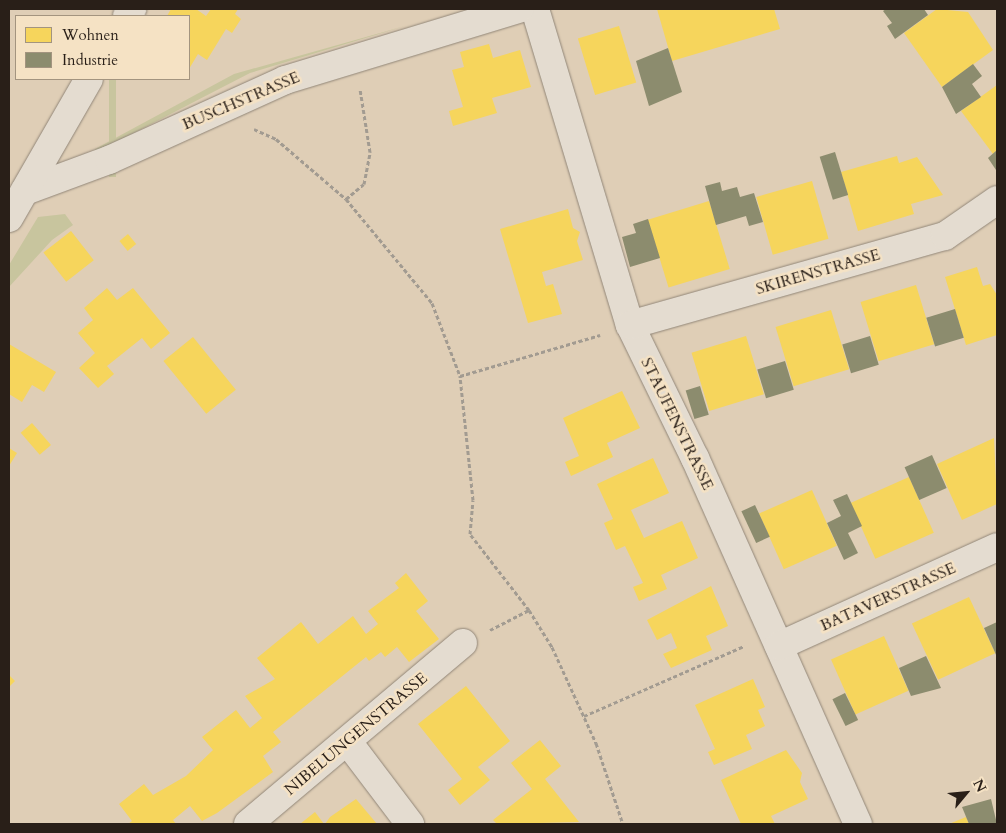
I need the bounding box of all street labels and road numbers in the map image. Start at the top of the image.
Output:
street label: BUSCHSTRASSE [179,68,303,134]
street label: SKIRENSTRASSE [754,245,882,299]
street label: STAUFENSTRASSE [637,355,717,493]
street label: BATAVERSTRASSE [817,558,959,636]
street label: NIBELUNGENSTRASSE [281,669,431,799]

